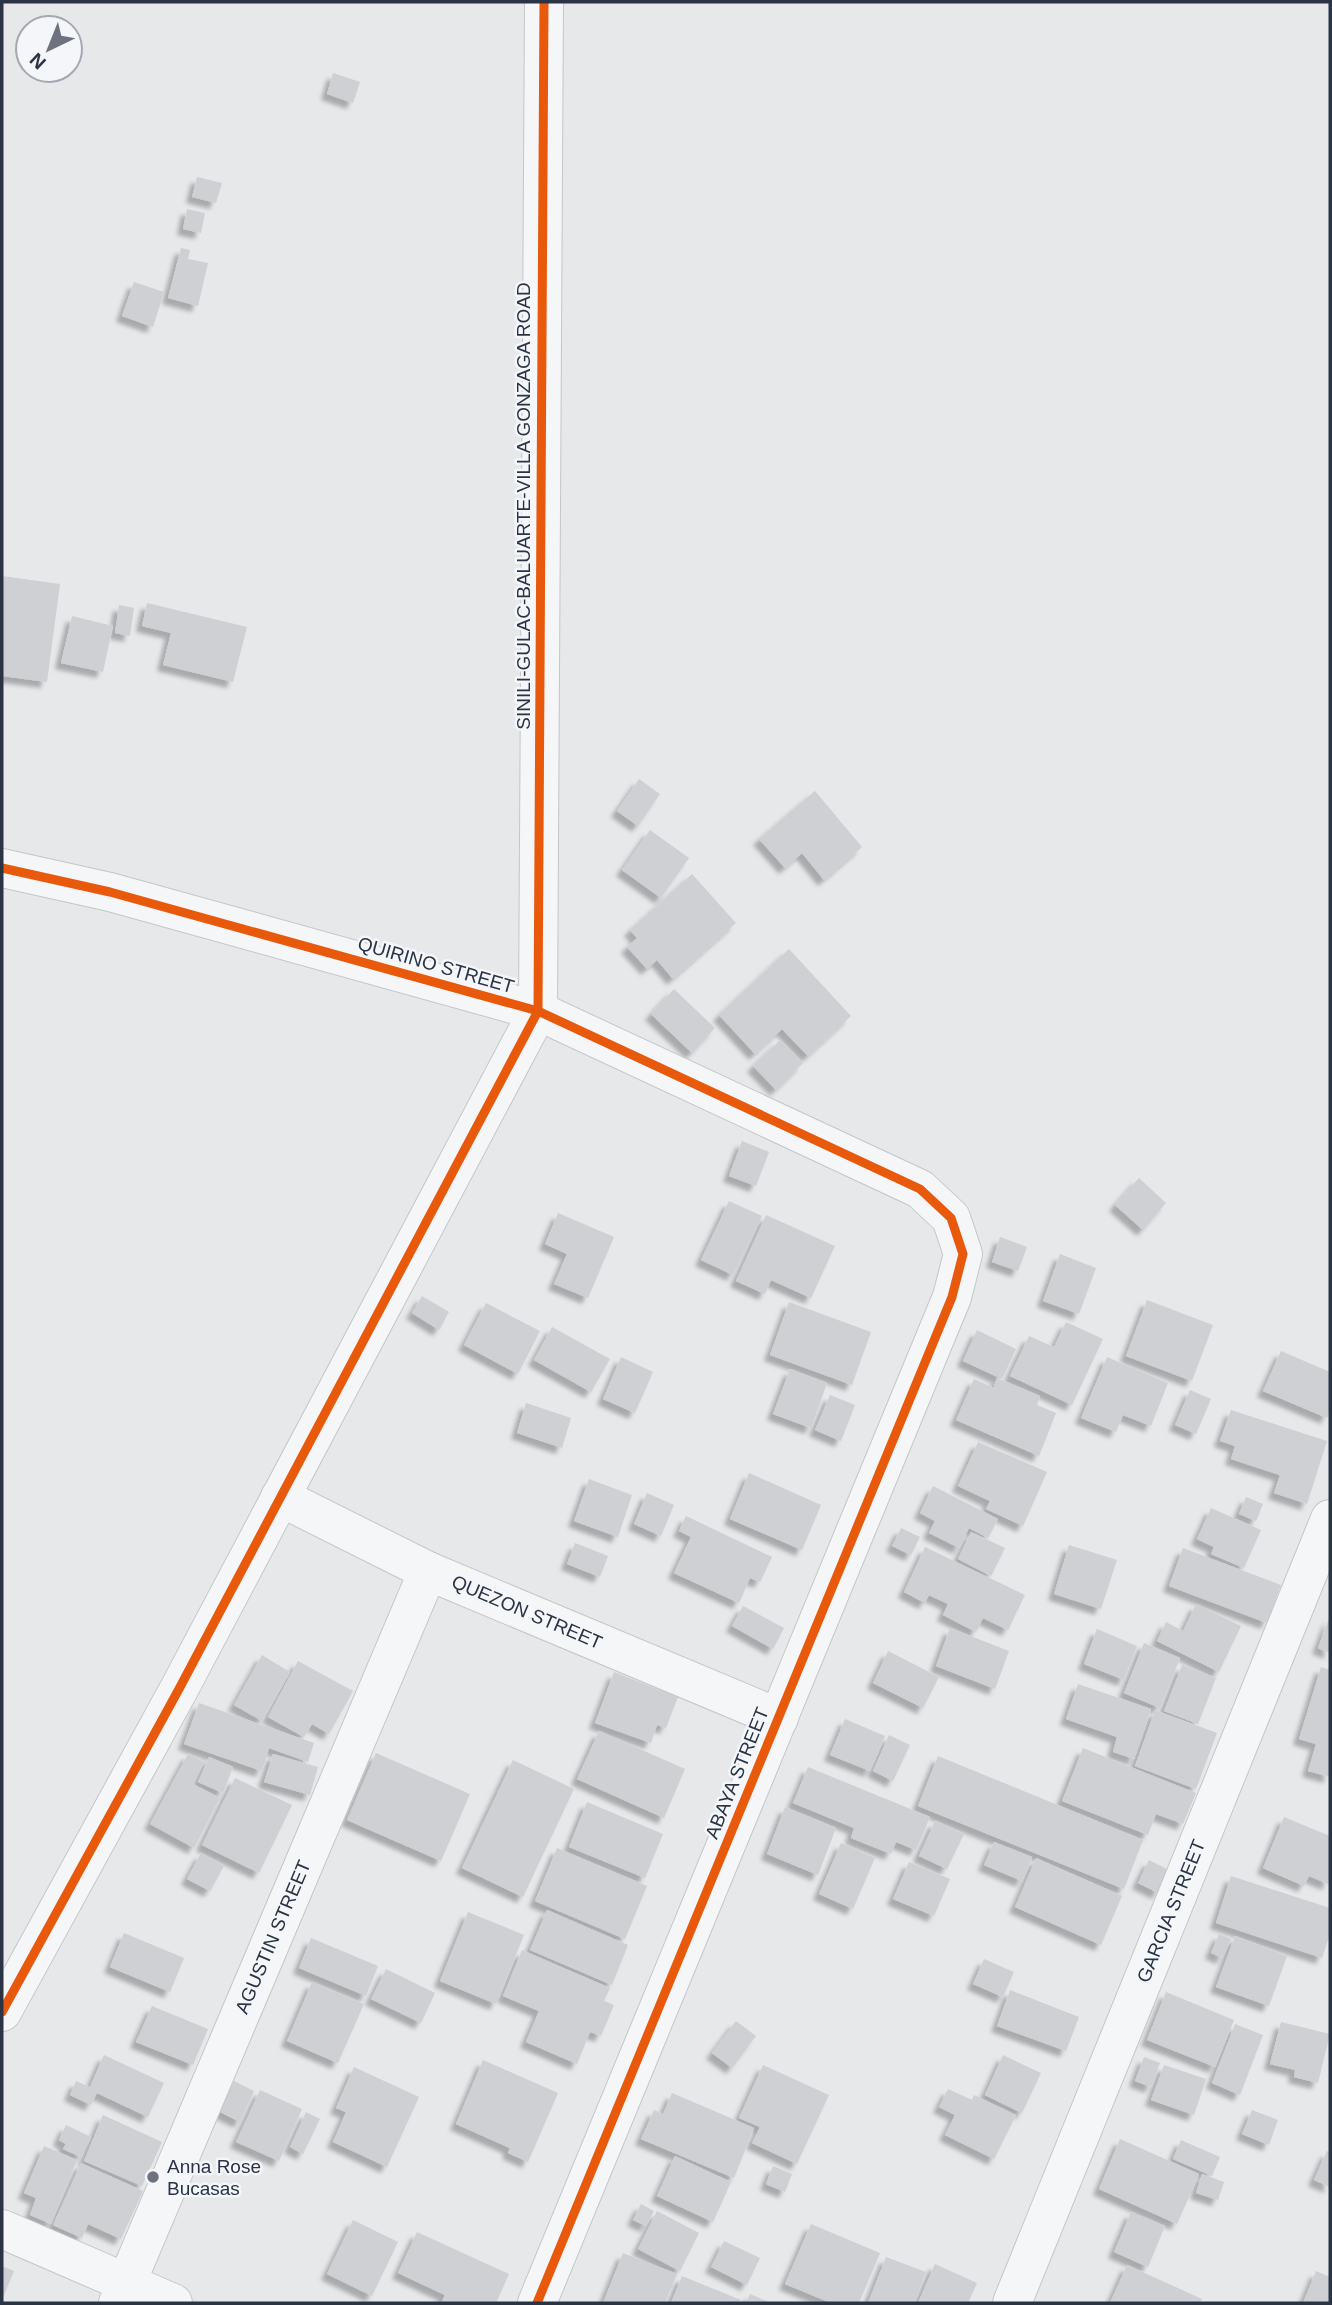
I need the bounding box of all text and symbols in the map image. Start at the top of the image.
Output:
north arrow [14,14,84,84]
text: N [26,49,50,73]
street label: SINILI-GULAC-BALUARTE-VILLA GONZAGA ROAD [513,282,534,730]
street label: QUIRINO STREET [355,933,517,997]
street label: QUEZON STREET [449,1571,606,1653]
street label: ABAYA STREET [701,1704,773,1842]
street label: GARCIA STREET [1133,1836,1209,1985]
street label: AGUSTIN STREET [231,1857,315,2017]
place label: Anna Rose Bucasas [167,2156,261,2199]
marker: Anna Rose Bucasas [145,2169,161,2185]

